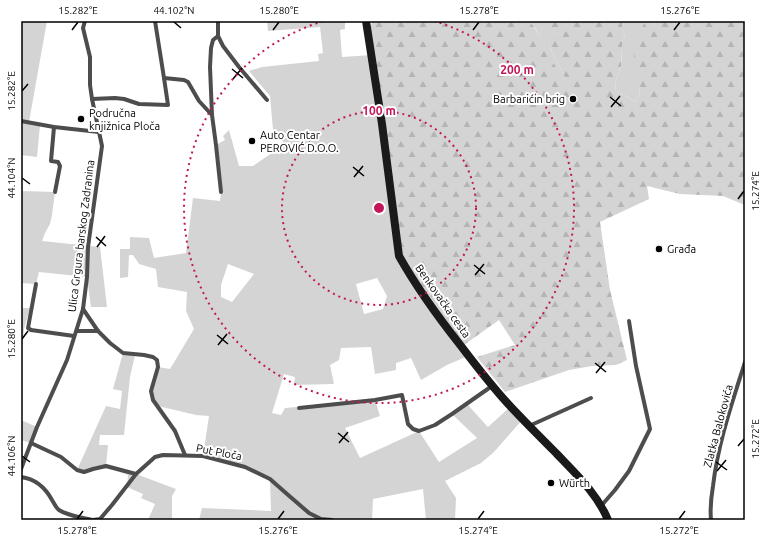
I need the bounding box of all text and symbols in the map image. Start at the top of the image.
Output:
text: 15.282°E [58,5,98,16]
text: 44.102°N [153,5,195,16]
text: 15.280°E [259,5,299,16]
text: 15.278°E [459,5,499,16]
text: 15.276°E [660,5,700,16]
text: 200 m [500,63,534,76]
text: 15.282°E [6,71,17,111]
place label: Barbarićin brig [493,93,565,105]
marker: Barbarićin brig [568,94,578,104]
text: 100 m [362,104,396,117]
place label: Područna knjižnica Ploča [89,107,160,132]
marker: Područna knjižnica Ploča [76,114,86,124]
place label: Auto Centar PEROVIĆ D.O.O. [260,129,339,154]
marker: Auto Centar PEROVIĆ D.O.O. [247,136,257,146]
text: 44.104°N [6,157,17,199]
street label: Ulica Grgura barskog Zadranina [66,159,96,313]
text: 15.274°E [750,171,761,211]
centre of rings [372,201,386,215]
place label: Građa [667,243,696,255]
marker: Građa [654,244,664,254]
street label: Benkovačka cesta [413,262,473,340]
text: 15.280°E [6,319,17,359]
street label: Zlatka Balokovića [701,383,735,469]
text: 15.272°E [750,419,761,459]
text: 44.106°N [6,435,17,477]
street label: Put Ploča [195,442,243,462]
place label: Würth [559,477,590,489]
marker: Würth [546,478,556,488]
text: 15.278°E [57,525,97,536]
text: 15.276°E [258,525,298,536]
text: 15.274°E [458,525,498,536]
text: 15.272°E [659,525,699,536]

